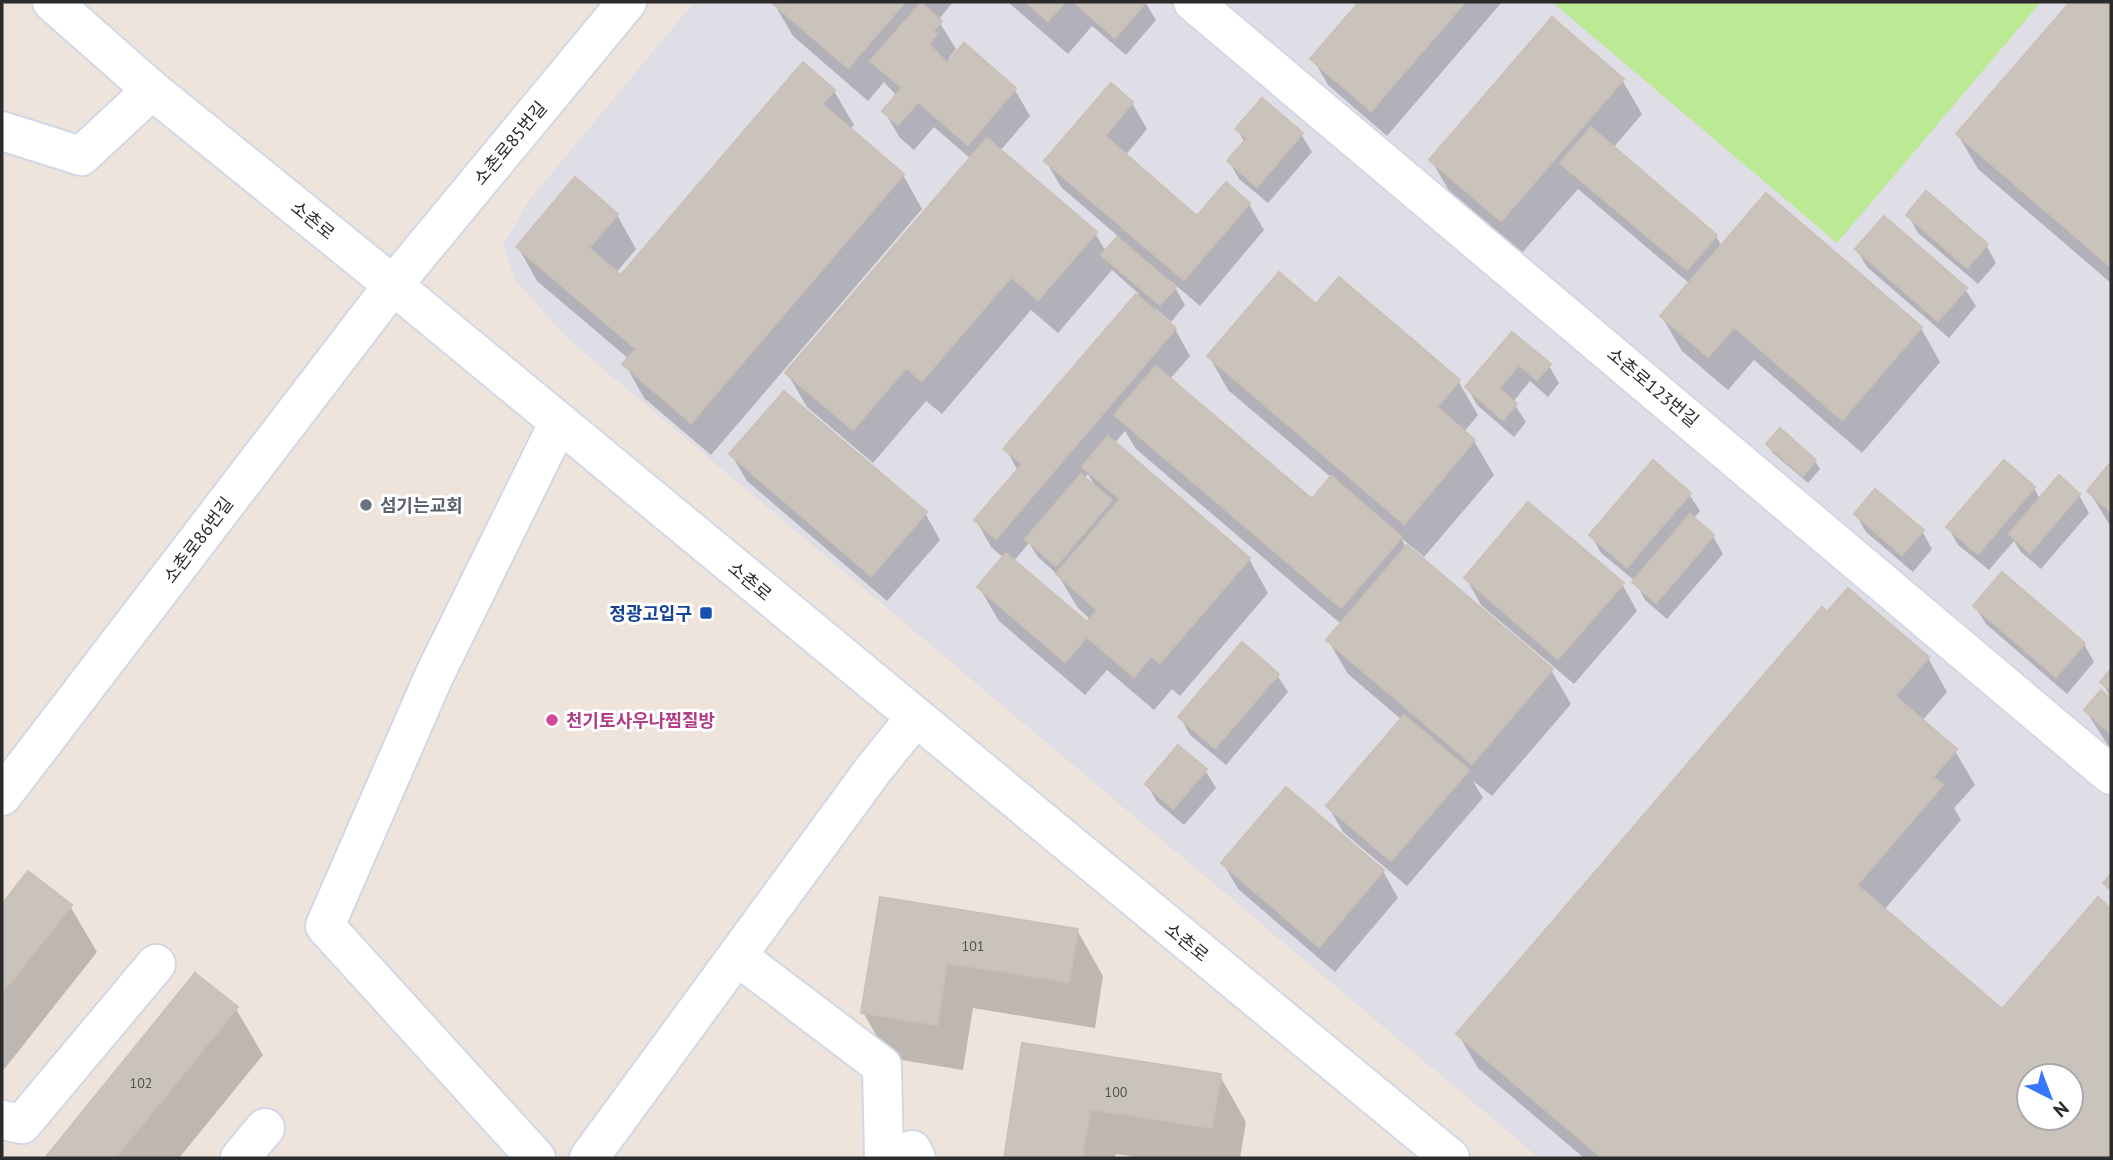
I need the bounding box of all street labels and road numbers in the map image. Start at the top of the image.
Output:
street label: 소촌로85번길 [468,96,552,190]
street label: 소촌로 [286,195,340,245]
street label: 소촌로123번길 [1603,342,1703,432]
street label: 소촌로86번길 [158,492,238,588]
street label: 소촌로 [724,556,776,606]
street label: 소촌로 [1160,917,1214,967]

